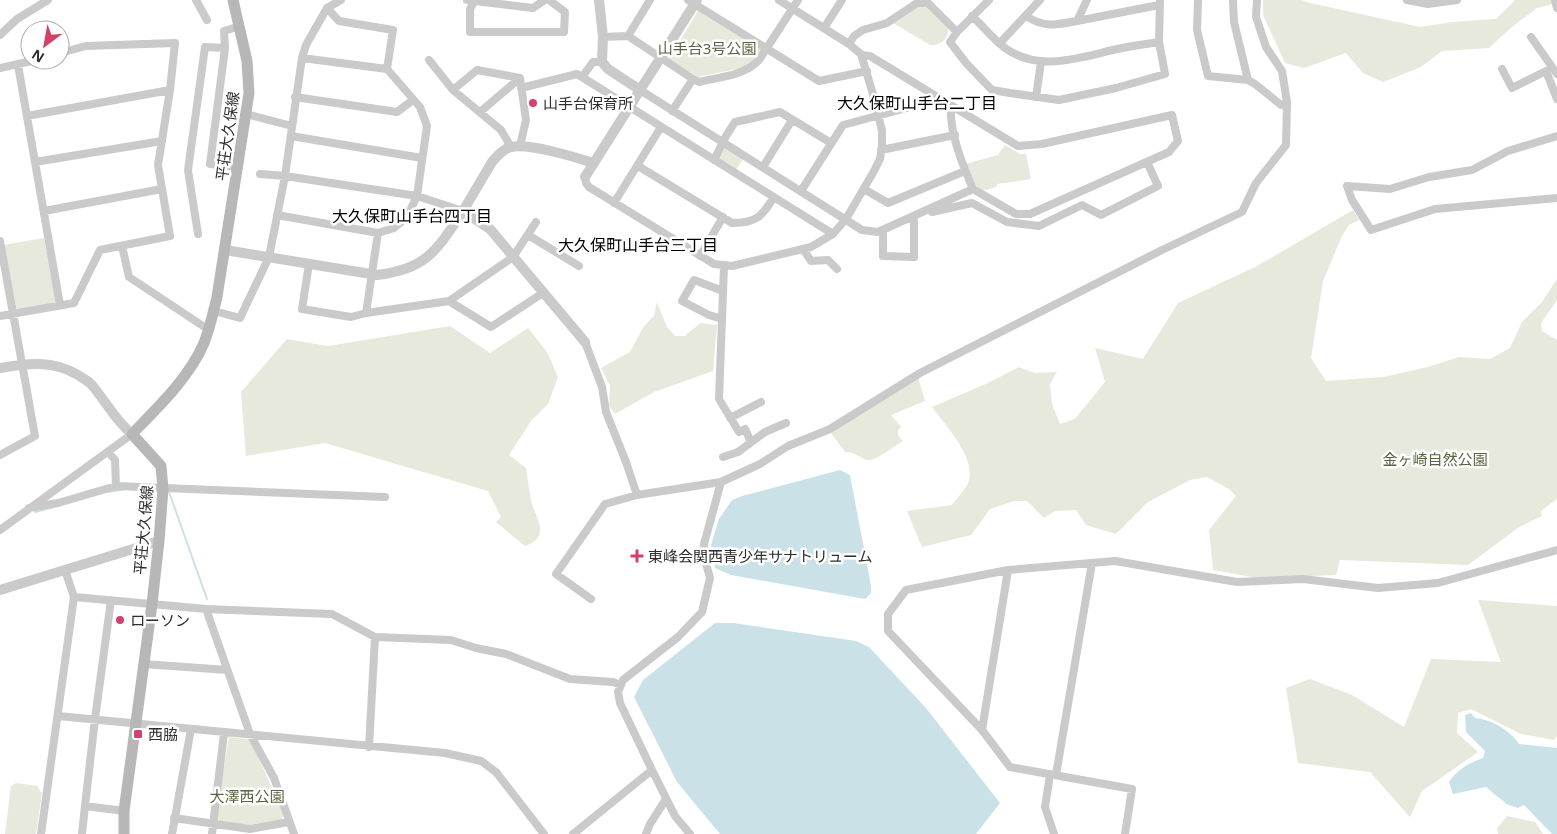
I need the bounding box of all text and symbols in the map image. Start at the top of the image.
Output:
north arrow [20,20,70,70]
park label: 山手台3号公園 [658,38,756,58]
text: N [28,45,48,68]
street label: 平荘大久保線 [211,90,243,182]
district label: 大久保町山手台二丁目 [837,92,997,114]
place label: 山手台保育所 [543,93,633,113]
marker: 山手台保育所 [527,97,539,109]
district label: 大久保町山手台四丁目 [332,205,492,227]
district label: 大久保町山手台三丁目 [558,234,718,256]
park label: 金ヶ崎自然公園 [1382,449,1488,469]
street label: 平荘大久保線 [129,484,157,576]
place label: 東峰会関西青少年サナトリューム [648,546,873,566]
marker: 東峰会関西青少年サナトリューム [630,549,644,563]
place label: ローソン [130,610,190,630]
marker: ローソン [114,614,126,626]
place label: 西脇 [148,724,178,744]
marker: 西脇 [132,728,144,740]
park label: 大澤西公園 [209,786,285,806]

